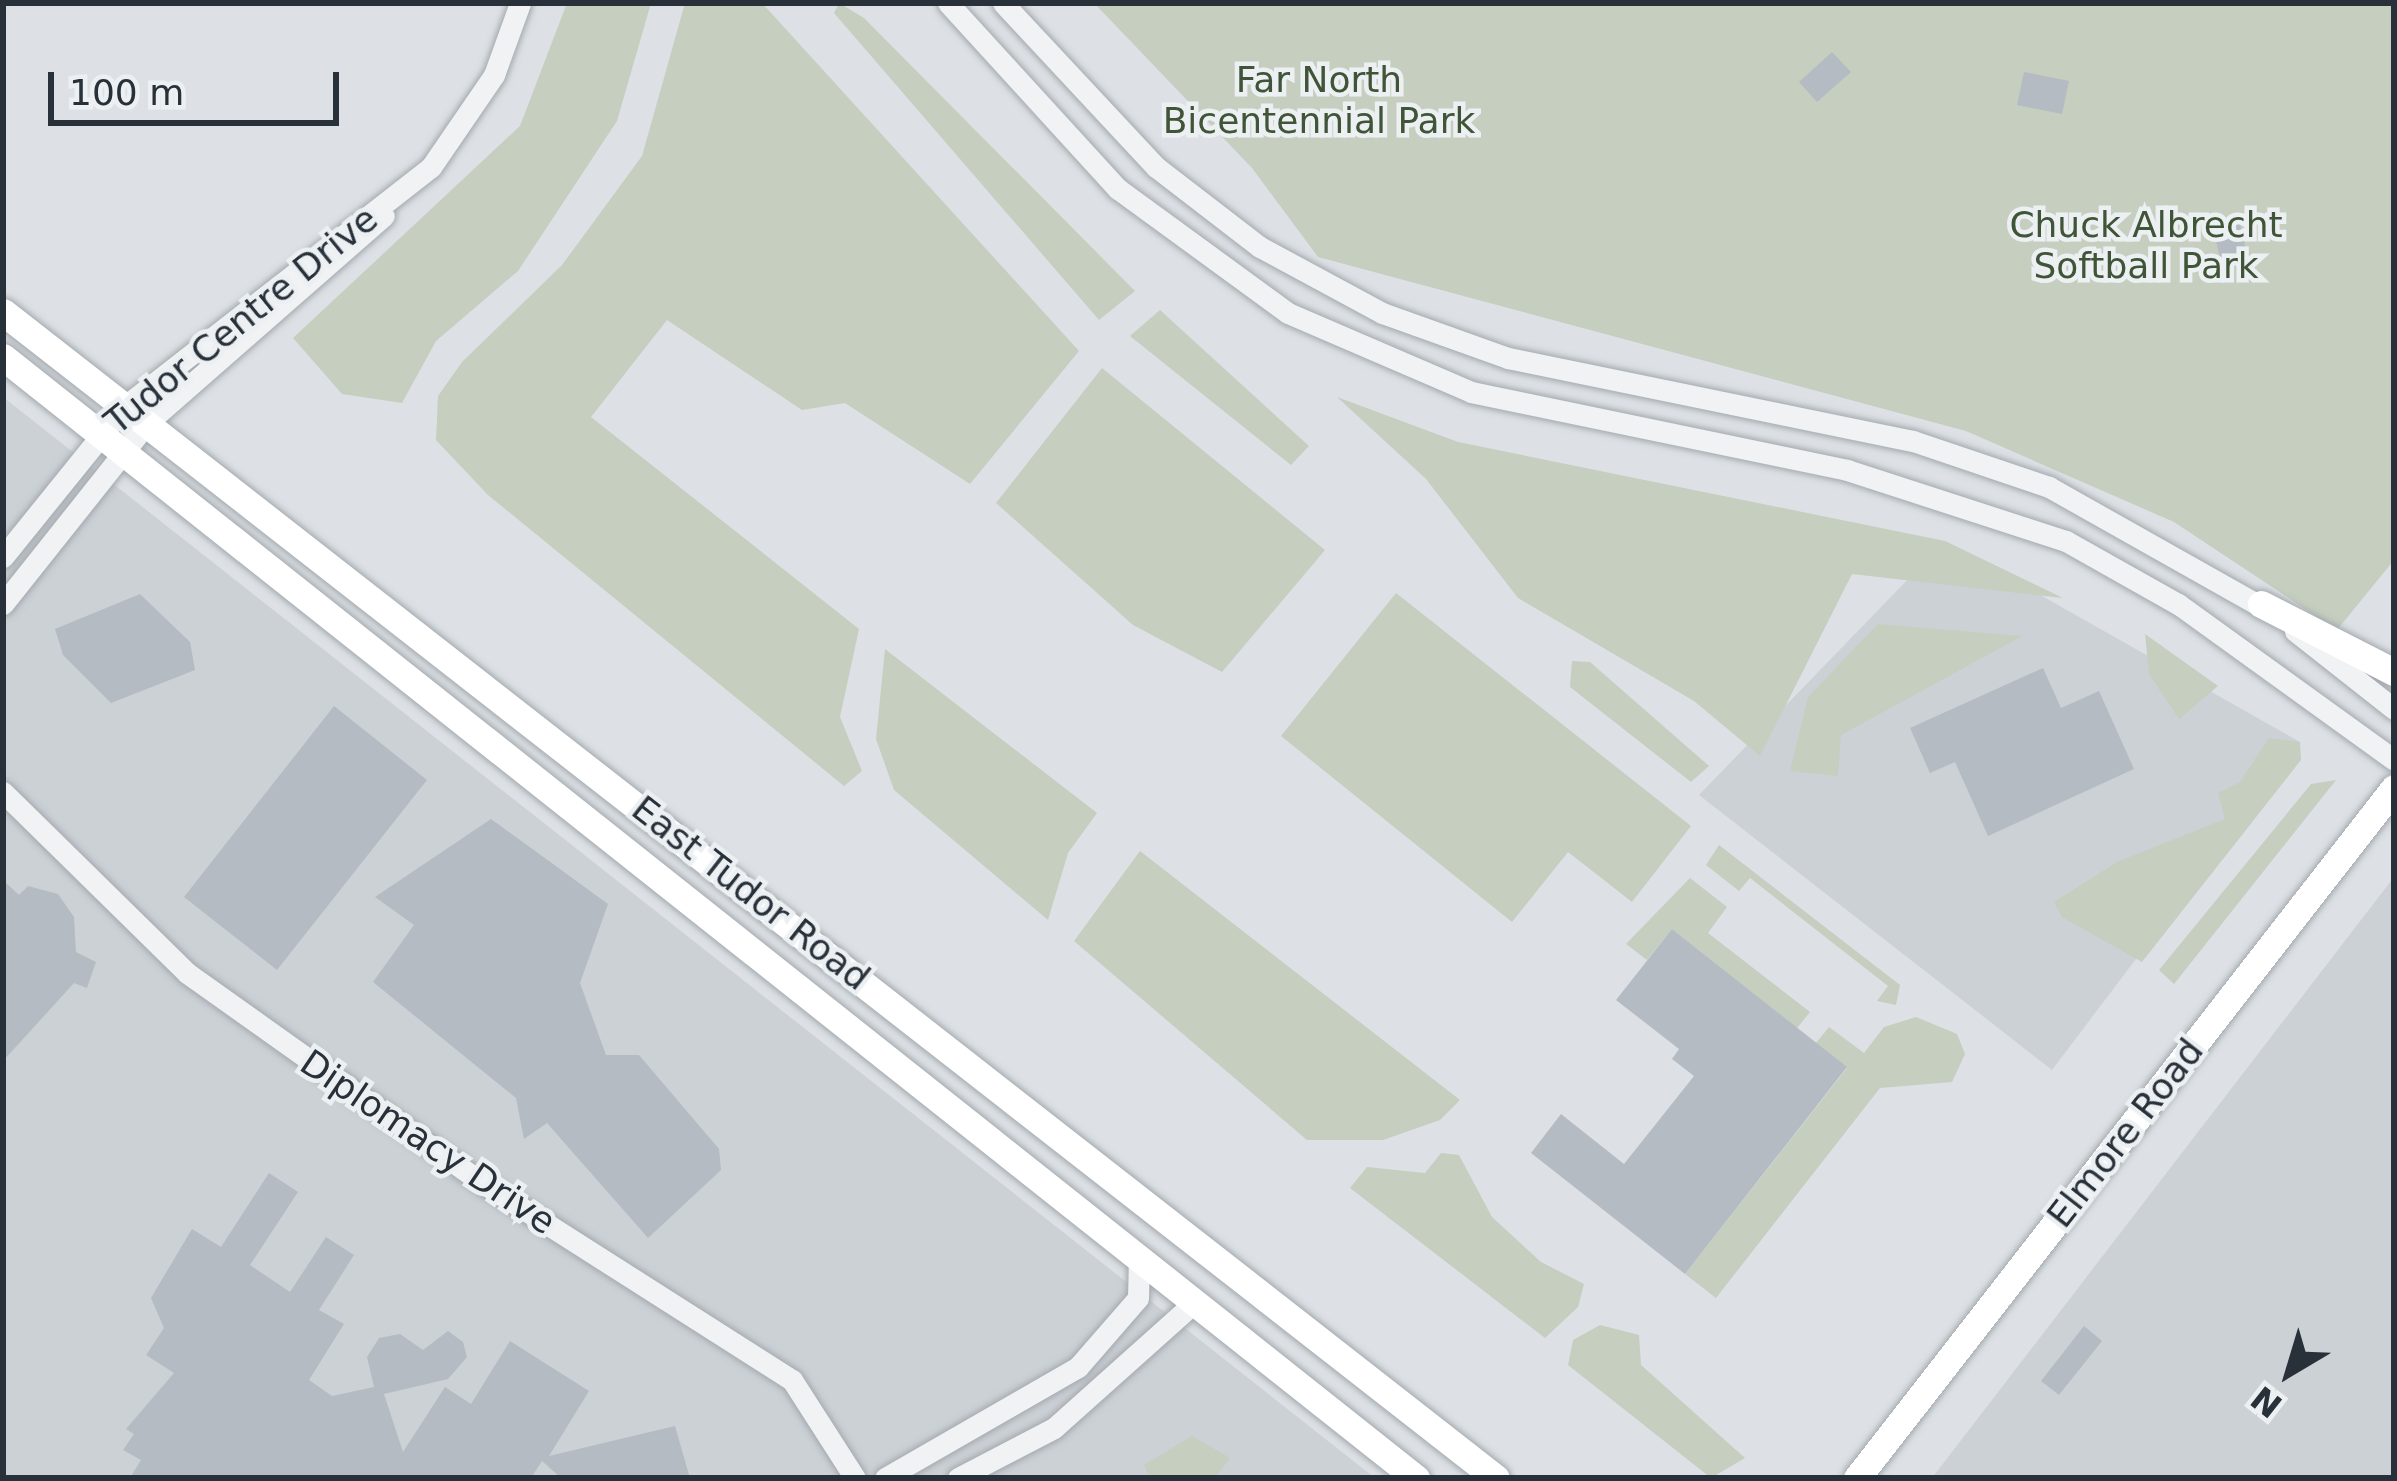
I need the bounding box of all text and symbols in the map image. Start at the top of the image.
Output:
scale bar [54,48,345,122]
park label: Far North Bicentennial Park [1163,57,1475,142]
text: 100 m [69,72,184,113]
street label: Tudor Centre Drive [96,197,386,443]
park label: Chuck Albrecht Softball Park [2009,202,2283,287]
street label: East Tudor Road [623,787,879,999]
street label: Elmore Road [2038,1030,2212,1236]
street label: Diplomacy Drive [292,1041,564,1243]
north arrow [2229,1313,2349,1433]
text: N [2244,1378,2289,1426]

